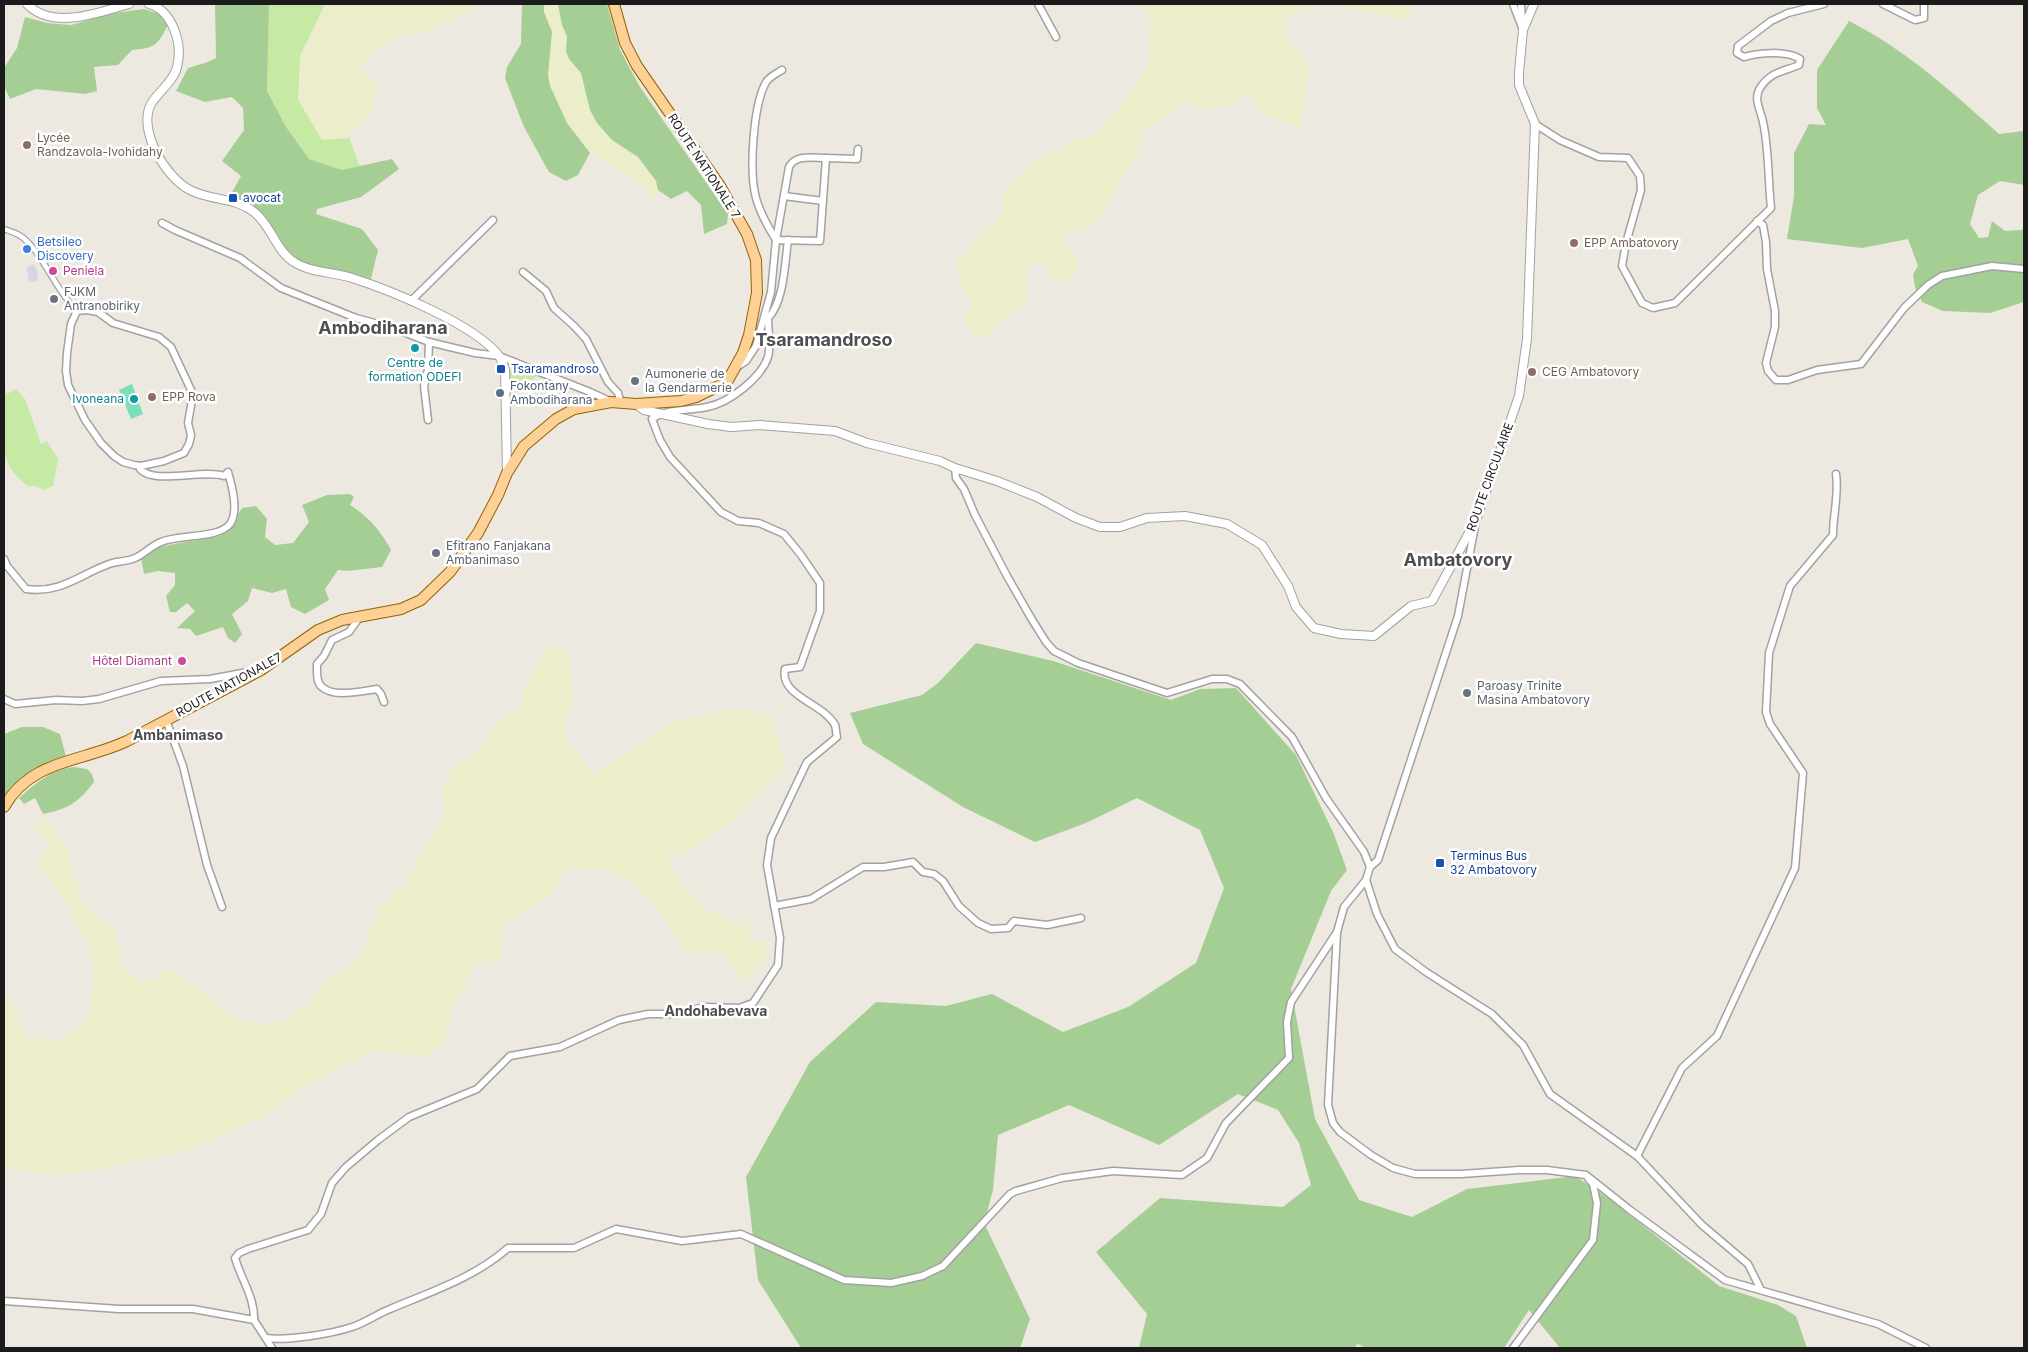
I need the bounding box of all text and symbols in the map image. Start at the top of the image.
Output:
street label: ROUTE NATIONALE 7 [665,110,744,221]
place label: Lycée Randzavola-Ivohidahy [37,130,163,159]
marker: Lycée Randzavola-Ivohidahy [21,139,33,151]
place label: avocat [243,190,281,205]
marker: avocat [227,192,239,204]
place label: Betsileo Discovery [37,234,94,263]
place label: EPP Ambatovory [1584,235,1679,250]
marker: EPP Ambatovory [1568,237,1580,249]
marker: Betsileo Discovery [21,243,33,255]
place label: Peniela [63,263,104,278]
marker: Peniela [47,265,59,277]
place label: FJKM Antranobiriky [64,284,140,313]
marker: FJKM Antranobiriky [48,293,60,305]
district label: Ambodiharana [318,317,448,338]
district label: Tsaramandroso [755,329,893,350]
marker: Centre de formation ODEFI [409,342,421,354]
place label: Centre de formation ODEFI [368,355,462,384]
place label: Tsaramandroso [511,361,599,376]
marker: Tsaramandroso [495,363,507,375]
place label: CEG Ambatovory [1542,364,1639,379]
place label: Aumonerie de la Gendarmerie [645,366,732,395]
marker: CEG Ambatovory [1526,366,1538,378]
marker: Aumonerie de la Gendarmerie [629,375,641,387]
place label: Fokontany Ambodiharana [510,378,593,407]
marker: Fokontany Ambodiharana [494,387,506,399]
place label: EPP Rova [162,389,216,404]
place label: Ivoneana [72,391,124,406]
marker: EPP Rova [146,391,158,403]
marker: Ivoneana [128,393,140,405]
street label: ROUTE CIRCULAIRE [1463,420,1516,533]
place label: Efitrano Fanjakana Ambanimaso [446,538,551,567]
marker: Efitrano Fanjakana Ambanimaso [430,547,442,559]
district label: Ambatovory [1404,549,1513,570]
street label: ROUTE NATIONALE7 [173,649,284,720]
place label: Hôtel Diamant [92,653,172,668]
marker: Hôtel Diamant [176,655,188,667]
place label: Paroasy Trinite Masina Ambatovory [1477,678,1590,707]
marker: Paroasy Trinite Masina Ambatovory [1461,687,1473,699]
district label: Ambanimaso [133,726,223,743]
place label: Terminus Bus 32 Ambatovory [1450,848,1537,877]
marker: Terminus Bus 32 Ambatovory [1434,857,1446,869]
district label: Andohabevava [665,1002,767,1019]

